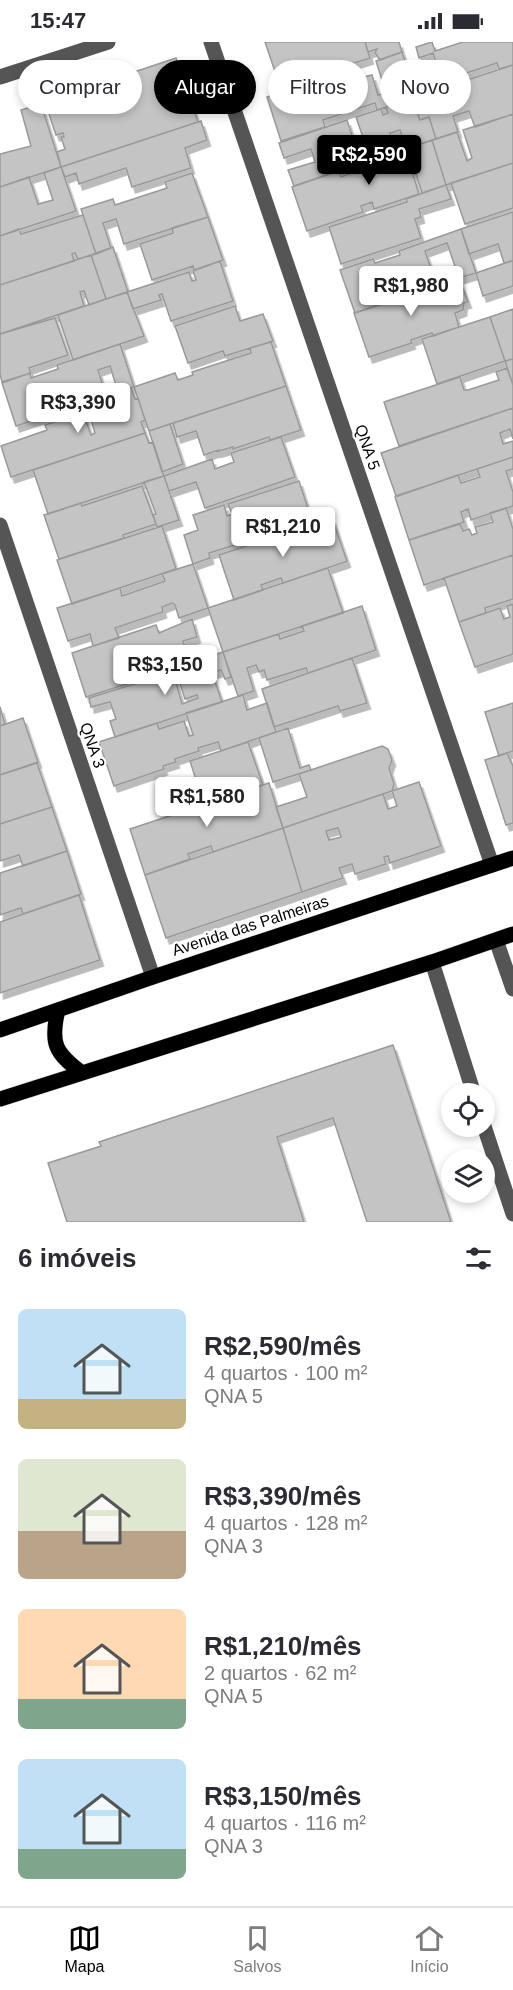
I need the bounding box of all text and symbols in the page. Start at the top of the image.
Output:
text: 15:47 [30,8,86,33]
chip: Comprar [18,60,142,114]
chip: Alugar [154,60,256,114]
chip: Filtros [268,60,368,114]
chip: Novo [380,60,471,114]
pin: R$2,590 [314,135,424,186]
text: R$2,590 [331,143,407,165]
pin: R$1,980 [356,266,466,317]
text: R$1,980 [373,274,449,296]
pin: R$3,390 [23,383,133,434]
text: R$3,390 [40,391,116,413]
street label: QNA 5 [352,422,383,472]
pin: R$1,210 [228,507,338,558]
text: R$1,210 [245,515,321,537]
pin: R$3,150 [110,645,220,696]
text: R$3,150 [127,653,203,675]
street label: QNA 3 [77,720,108,770]
pin: R$1,580 [152,777,262,828]
text: R$1,580 [169,785,245,807]
street label: Avenida das Palmeiras [170,892,330,959]
map controls [441,1083,495,1203]
button: locate [441,1083,495,1137]
button: layers [441,1149,495,1203]
icon: filters [462,1242,495,1275]
text: 6 imóveis [18,1243,137,1273]
text: R$2,590/mês [204,1331,362,1361]
icon: home [66,1333,138,1405]
text: 4 quartos · 100 m² [204,1362,367,1384]
text: QNA 5 [204,1385,263,1407]
text: R$3,390/mês [204,1481,362,1511]
icon: home [66,1483,138,1555]
text: 4 quartos · 128 m² [204,1512,367,1534]
text: QNA 3 [204,1535,263,1557]
text: R$1,210/mês [204,1631,362,1661]
icon: home [66,1633,138,1705]
text: 2 quartos · 62 m² [204,1662,356,1684]
text: QNA 5 [204,1685,263,1707]
text: R$3,150/mês [204,1781,362,1811]
icon: home [66,1783,138,1855]
text: 4 quartos · 116 m² [204,1812,366,1834]
text: QNA 3 [204,1835,263,1857]
tab: Mapa [64,1922,104,1976]
tab: Salvos [233,1922,281,1976]
tab: Início [410,1922,449,1976]

